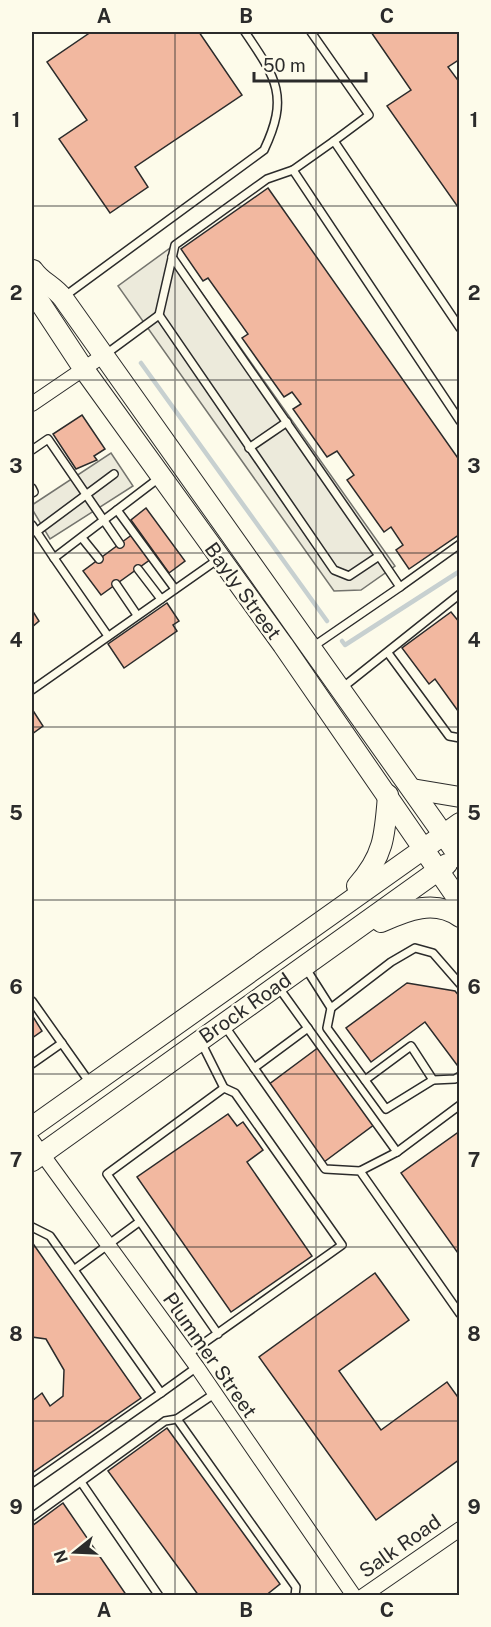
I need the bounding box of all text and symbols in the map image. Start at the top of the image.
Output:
text: A [97,4,111,28]
text: B [239,4,253,28]
text: C [380,4,394,28]
scale bar [254,45,366,83]
text: 50 m [263,55,306,76]
text: 1 [12,108,20,132]
text: 1 [470,108,478,132]
text: 2 [10,281,22,305]
text: 2 [468,281,480,305]
text: 3 [9,454,23,478]
text: 3 [467,454,481,478]
street label: Bayly Street [200,538,286,644]
text: 4 [9,628,23,652]
text: 4 [467,628,481,652]
text: 5 [9,801,23,825]
text: 5 [467,801,481,825]
street label: Brock Road [194,968,296,1048]
text: 6 [9,975,23,999]
text: 6 [467,975,481,999]
text: 7 [10,1148,22,1172]
text: 7 [468,1148,480,1172]
street label: Plummer Street [158,1288,262,1422]
text: 8 [9,1322,23,1346]
text: 8 [467,1322,481,1346]
text: 9 [9,1495,23,1519]
text: 9 [467,1495,481,1519]
street label: Salk Road [355,1509,445,1583]
north arrow [45,1522,105,1582]
text: N [50,1548,72,1565]
text: A [97,1598,111,1622]
text: B [239,1598,253,1622]
text: C [380,1598,394,1622]

